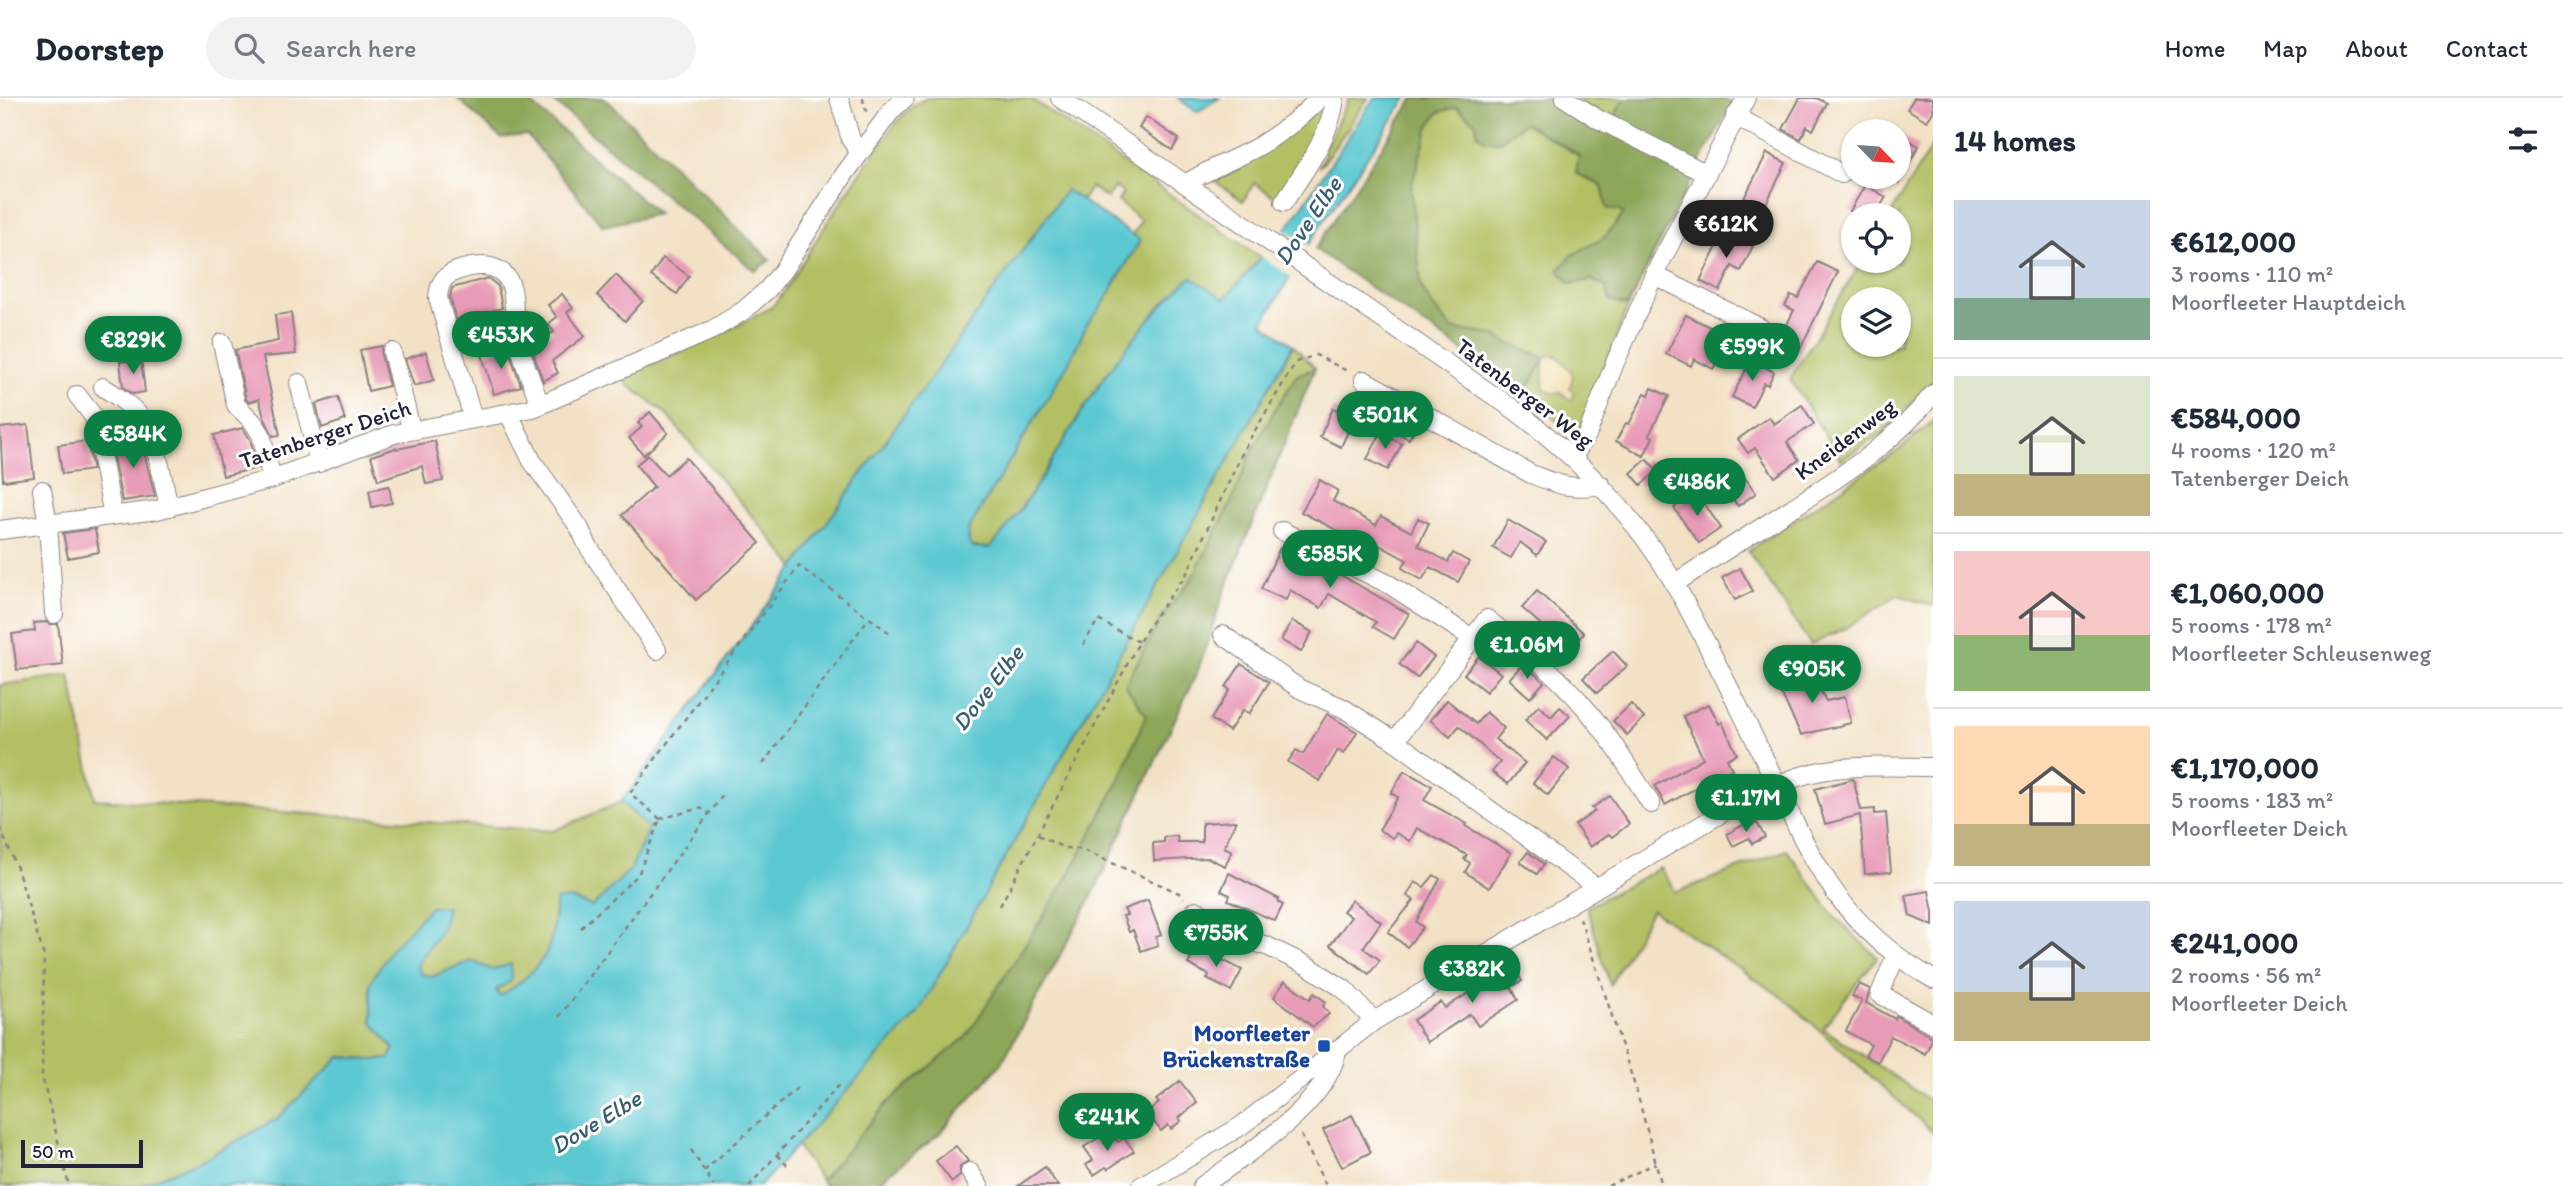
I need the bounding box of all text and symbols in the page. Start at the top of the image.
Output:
search box [206,17,696,80]
text: Doorstep [35,29,164,68]
icon: search [230,29,268,67]
text: Search here [286,32,416,64]
text: Home [2165,34,2225,63]
text: Map [2263,34,2307,63]
text: About [2345,34,2408,63]
text: Contact [2446,34,2528,63]
north arrow [1841,119,1911,189]
map controls [1841,119,1911,357]
icon: filters [2504,121,2542,159]
text: 14 homes [1954,122,2076,159]
water label: Dove Elbe [1268,170,1348,270]
pin: €612K [1677,200,1775,260]
button: locate [1841,203,1911,273]
text: €612K [1695,209,1757,237]
text: €612,000 [2171,223,2296,260]
icon: home [2010,228,2094,312]
text: 3 rooms · 110 m² [2171,260,2333,288]
button: layers [1841,287,1911,357]
text: Moorfleeter Hauptdeich [2171,288,2406,316]
pin: €453K [452,312,550,371]
pin: €829K [84,316,182,376]
text: €453K [468,320,534,348]
pin: €599K [1703,324,1801,383]
text: €829K [101,325,165,353]
street label: Tatenberger Weg [1450,332,1600,454]
text: €599K [1720,332,1784,360]
pin: €501K [1336,392,1434,451]
street label: Kneidenweg [1789,392,1901,486]
street label: Tatenberger Deich [236,393,414,475]
text: €584,000 [2171,399,2301,436]
text: €501K [1353,400,1417,428]
icon: home [2010,404,2094,488]
pin: €584K [84,410,182,470]
text: €584K [100,419,166,447]
text: 4 rooms · 120 m² [2171,436,2336,464]
pin: €486K [1648,458,1746,518]
text: Tatenberger Deich [2171,464,2349,492]
text: €486K [1664,467,1730,495]
pin: €585K [1281,531,1379,590]
text: €585K [1298,539,1362,567]
text: €1,060,000 [2171,574,2325,611]
icon: home [2010,579,2094,663]
text: 5 rooms · 178 m² [2171,611,2332,639]
pin: €1.06M [1470,622,1584,681]
text: €1.06M [1490,630,1564,658]
water label: Dove Elbe [945,638,1031,736]
text: Moorfleeter Schleusenweg [2171,639,2431,667]
pin: €905K [1763,646,1861,705]
text: €905K [1779,654,1845,682]
text: €1,170,000 [2171,749,2319,786]
icon: home [2010,754,2094,838]
pin: €1.17M [1689,774,1803,834]
text: €1.17M [1711,783,1781,811]
text: 5 rooms · 183 m² [2171,786,2333,814]
text: Moorfleeter Deich [2171,814,2348,842]
pin: €755K [1167,910,1265,969]
text: €755K [1184,918,1248,946]
text: €241,000 [2171,924,2298,961]
icon: home [2010,929,2094,1013]
pin: €382K [1423,946,1521,1005]
text: €382K [1439,954,1505,982]
text: 2 rooms · 56 m² [2171,961,2322,989]
text: Moorfleeter Deich [2171,989,2348,1017]
place label: Moorfleeter Brückenstraße [1162,1019,1310,1073]
marker: Moorfleeter Brückenstraße [1316,1038,1332,1054]
water label: Dove Elbe [545,1083,647,1160]
pin: €241K [1058,1094,1156,1153]
text: €241K [1075,1102,1139,1130]
scale bar [21,1137,144,1169]
text: 50 m [32,1140,74,1163]

